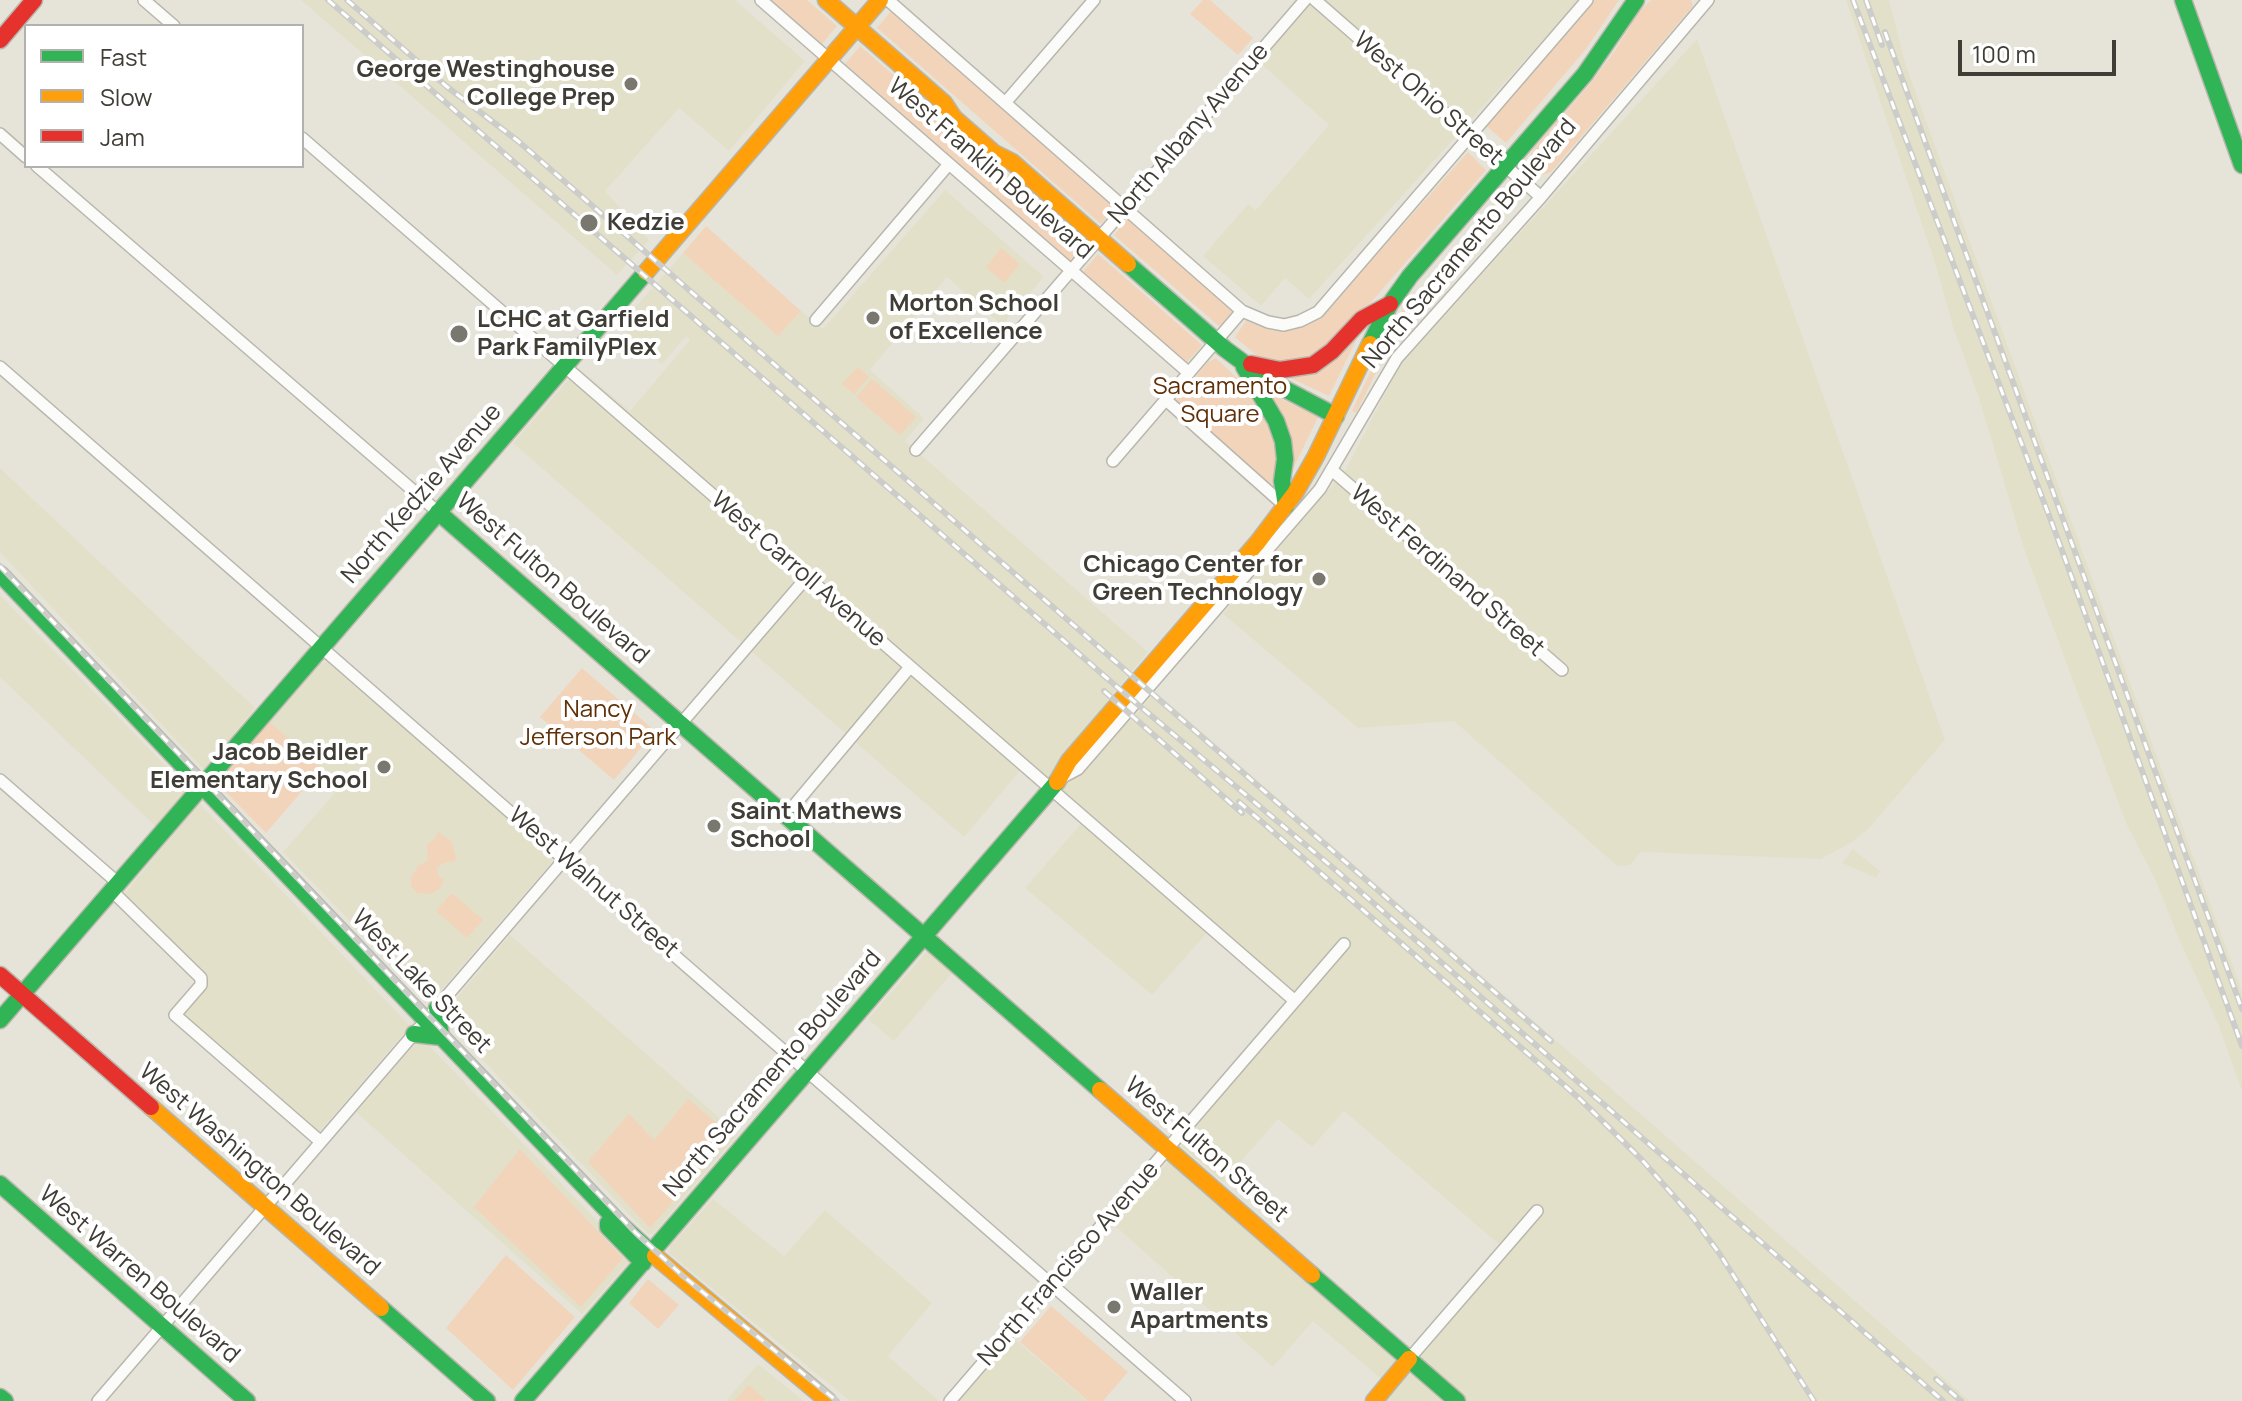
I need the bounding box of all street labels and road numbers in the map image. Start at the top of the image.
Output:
street label: West Ohio Street [1347,26,1509,172]
street label: North Albany Avenue [1103,38,1275,230]
street label: West Franklin Boulevard [882,72,1098,266]
street label: North Sacramento Boulevard [1357,113,1583,375]
street label: North Kedzie Avenue [336,398,508,590]
street label: West Ferdinand Street [1344,479,1550,663]
street label: West Carroll Avenue [705,486,891,654]
street label: West Fulton Boulevard [450,487,654,671]
street label: West Walnut Street [502,801,684,965]
street label: West Lake Street [345,904,497,1060]
street label: North Sacramento Boulevard [658,945,888,1203]
street label: West Washington Boulevard [133,1058,385,1282]
street label: West Fulton Street [1118,1071,1294,1229]
street label: North Francisco Avenue [973,1156,1165,1372]
street label: West Warren Boulevard [33,1180,245,1370]

